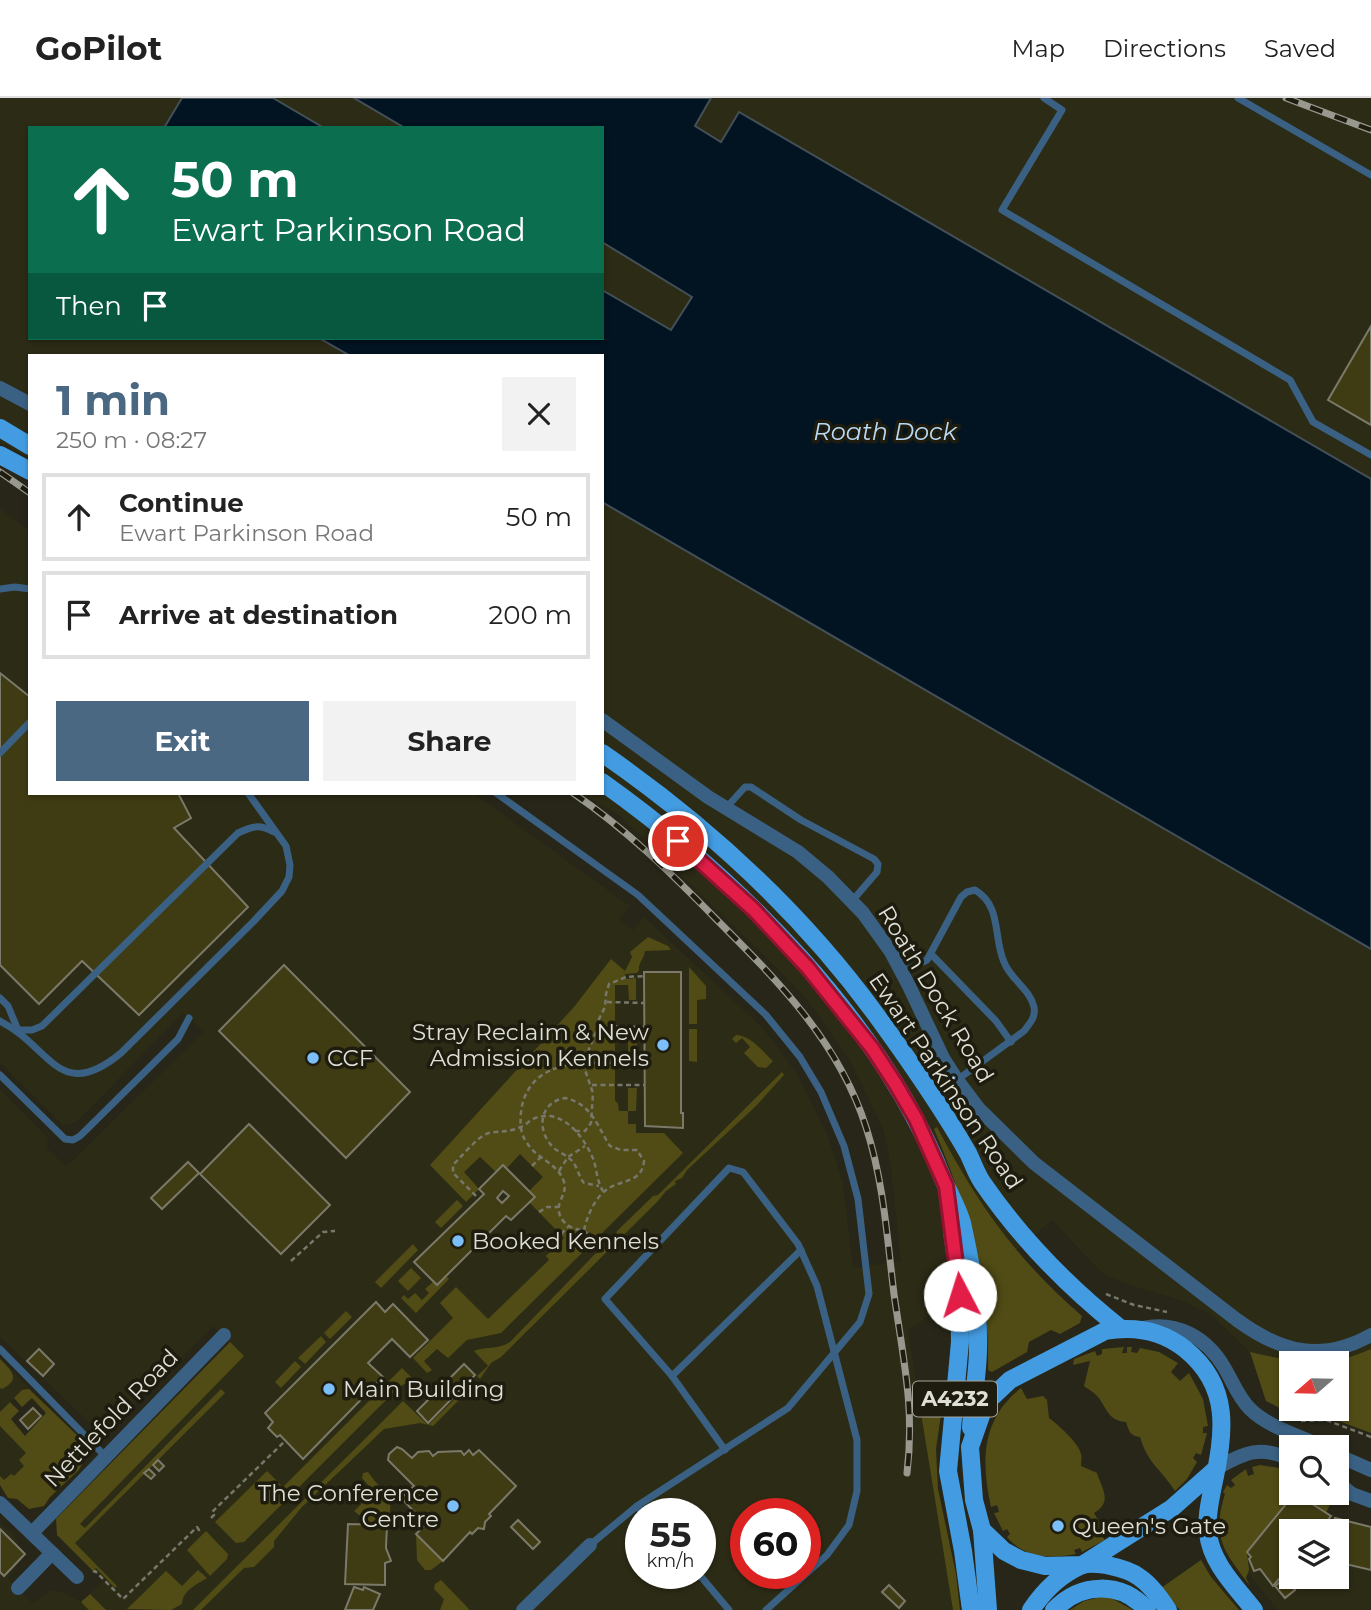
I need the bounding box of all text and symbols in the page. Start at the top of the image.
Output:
text: GoPilot [35,28,162,68]
text: Map [1012,34,1065,63]
text: Directions [1103,34,1226,63]
text: Saved [1264,34,1336,63]
text: 50 m [171,150,299,209]
icon: ahead [56,154,147,245]
text: Ewart Parkinson Road [171,210,526,249]
icon: arrive [136,287,174,325]
text: Then [56,290,122,322]
text: 1 min [56,374,170,426]
button: close [502,377,576,451]
water label: Roath Dock [813,417,958,446]
text: 250 m · 08:27 [56,426,207,454]
text: Continue [119,487,244,519]
icon: ahead [60,498,98,536]
text: 50 m [506,501,572,533]
text: Ewart Parkinson Road [119,519,374,547]
icon: arrive [60,596,98,634]
text: Arrive at destination [119,599,398,631]
text: 200 m [488,599,572,631]
button: Exit [56,701,309,781]
button: Share [323,701,576,781]
pin [648,811,708,871]
icon: arrive [659,822,697,860]
street label: Roath Dock Road [872,900,1000,1088]
street label: Ewart Parkinson Road [863,967,1029,1195]
place label: Stray Reclaim & New Admission Kennels [412,1018,650,1072]
marker: Stray Reclaim & New Admission Kennels [655,1037,671,1053]
place label: CCF [327,1044,373,1072]
marker: CCF [305,1050,321,1066]
place label: Booked Kennels [472,1227,659,1255]
marker: Booked Kennels [450,1233,466,1249]
position arrow [923,1258,997,1332]
street label: Nettlefold Road [38,1343,184,1493]
north arrow [1279,1351,1349,1421]
map controls [1279,1351,1349,1589]
place label: Main Building [343,1375,505,1403]
marker: Main Building [321,1381,337,1397]
road number: A4232 [913,1382,997,1416]
button: search [1279,1435,1349,1505]
place label: The Conference Centre [258,1479,439,1533]
marker: The Conference Centre [445,1498,461,1514]
speed limit sign: 60 [730,1498,821,1589]
place label: Queen's Gate [1072,1512,1226,1540]
text: 55 [650,1513,691,1556]
marker: Queen's Gate [1050,1518,1066,1534]
button: layers [1279,1519,1349,1589]
text: km/h [646,1550,695,1572]

